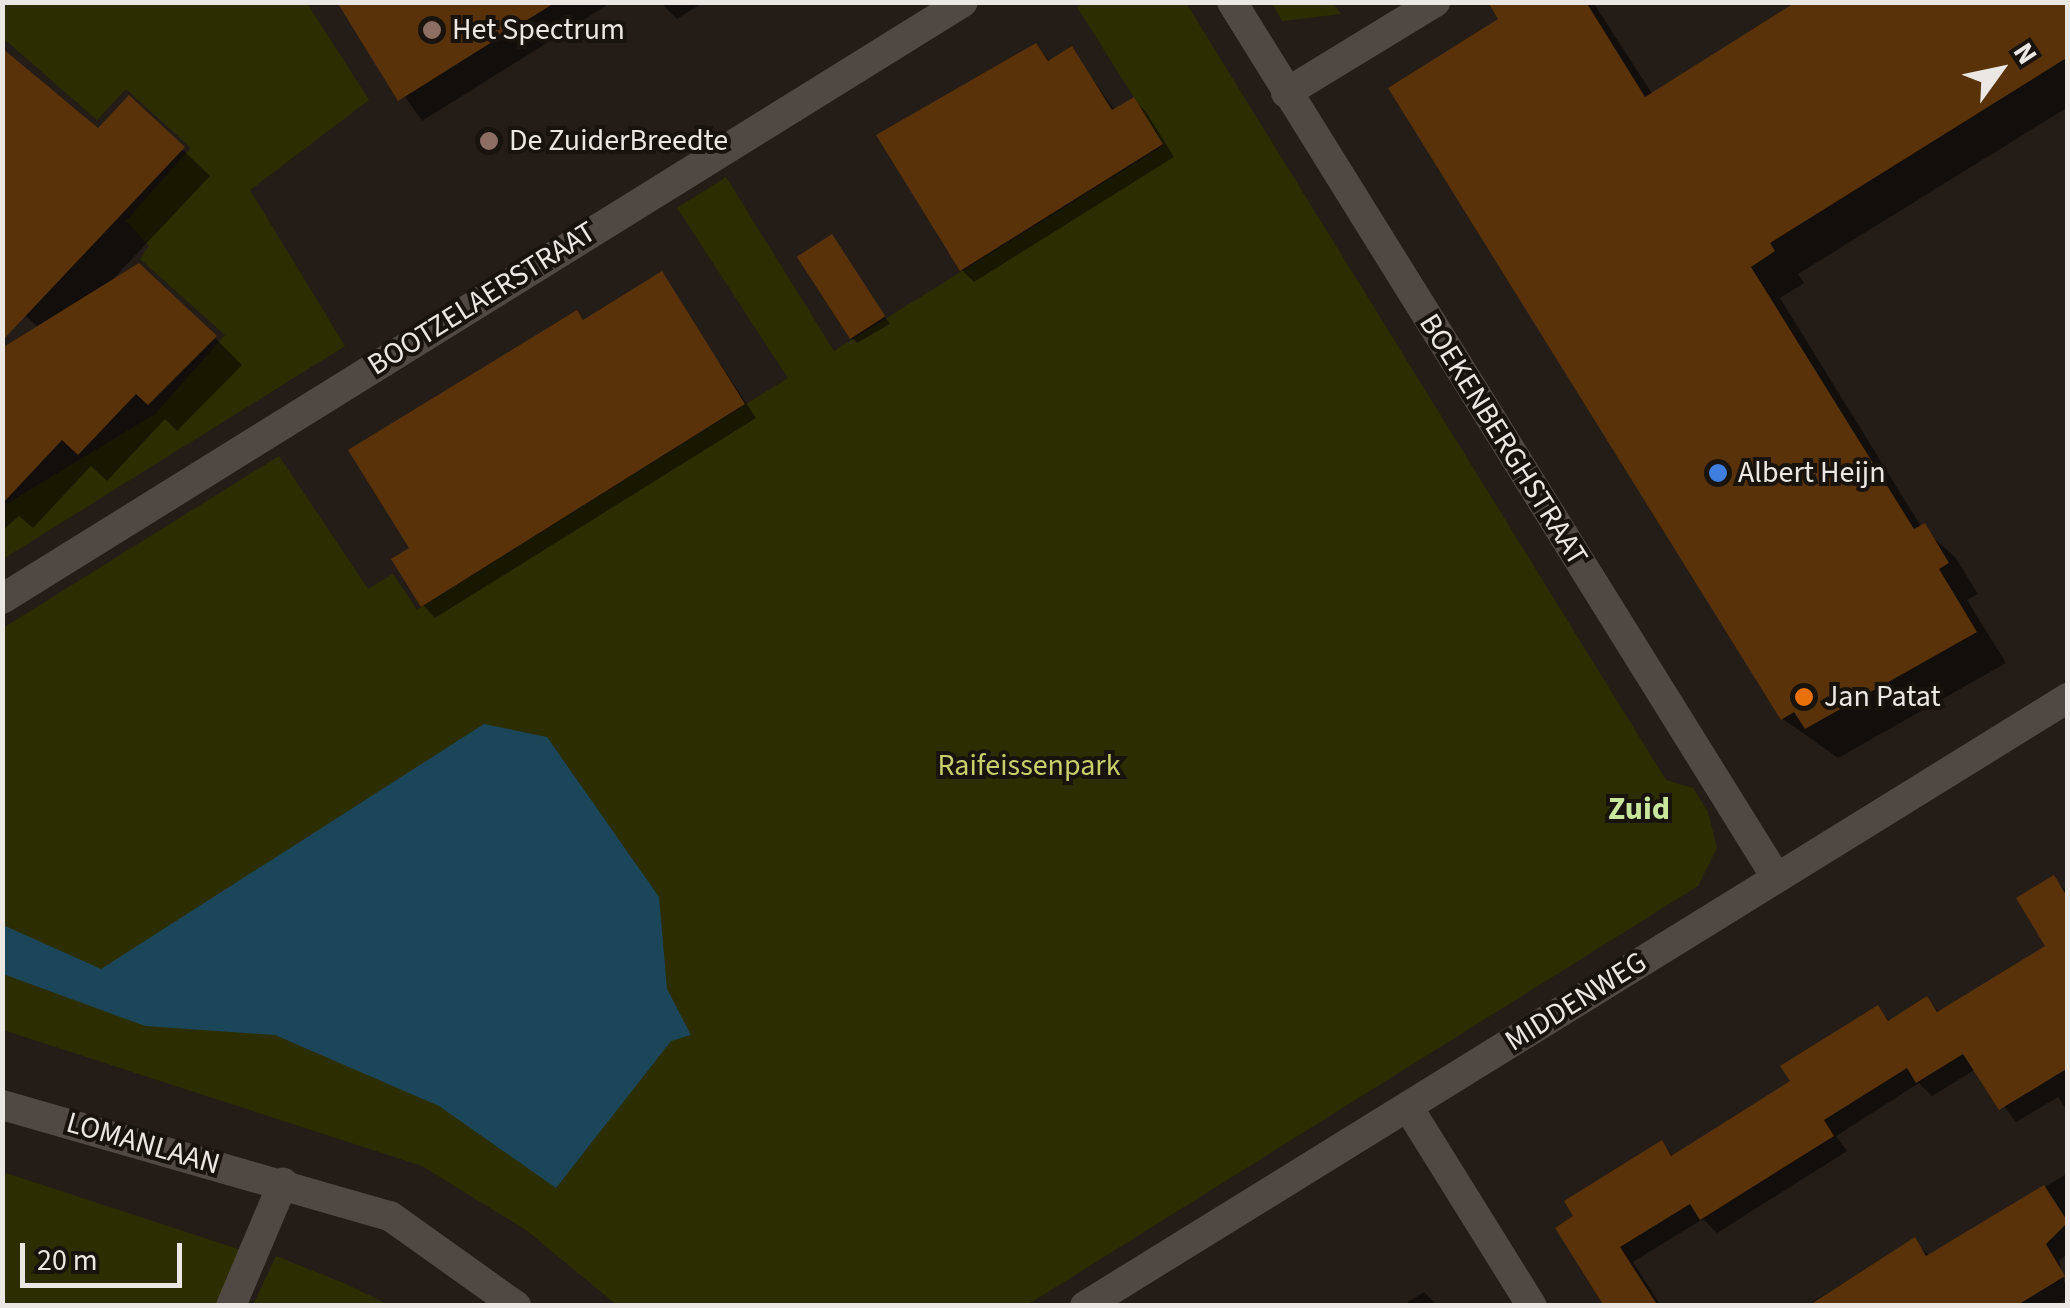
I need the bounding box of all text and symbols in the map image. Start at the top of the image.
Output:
place label: Het Spectrum [452,12,625,48]
marker: Het Spectrum [421,19,443,41]
north arrow [1950,20,2050,120]
text: N [2003,35,2047,72]
place label: De ZuiderBreedte [509,123,728,159]
marker: De ZuiderBreedte [478,130,500,152]
street label: BOOTZELAERSTRAAT [361,214,603,384]
street label: BOEKENBERGHSTRAAT [1411,308,1595,572]
place label: Albert Heijn [1738,455,1886,491]
marker: Albert Heijn [1707,462,1729,484]
place label: Jan Patat [1824,679,1941,715]
marker: Jan Patat [1793,686,1815,708]
park label: Raifeissenpark [937,748,1121,784]
district label: Zuid [1608,790,1670,828]
street label: MIDDENWEG [1499,944,1653,1060]
street label: LOMANLAAN [62,1105,224,1183]
scale bar [25,1223,188,1285]
text: 20 m [37,1239,98,1282]

